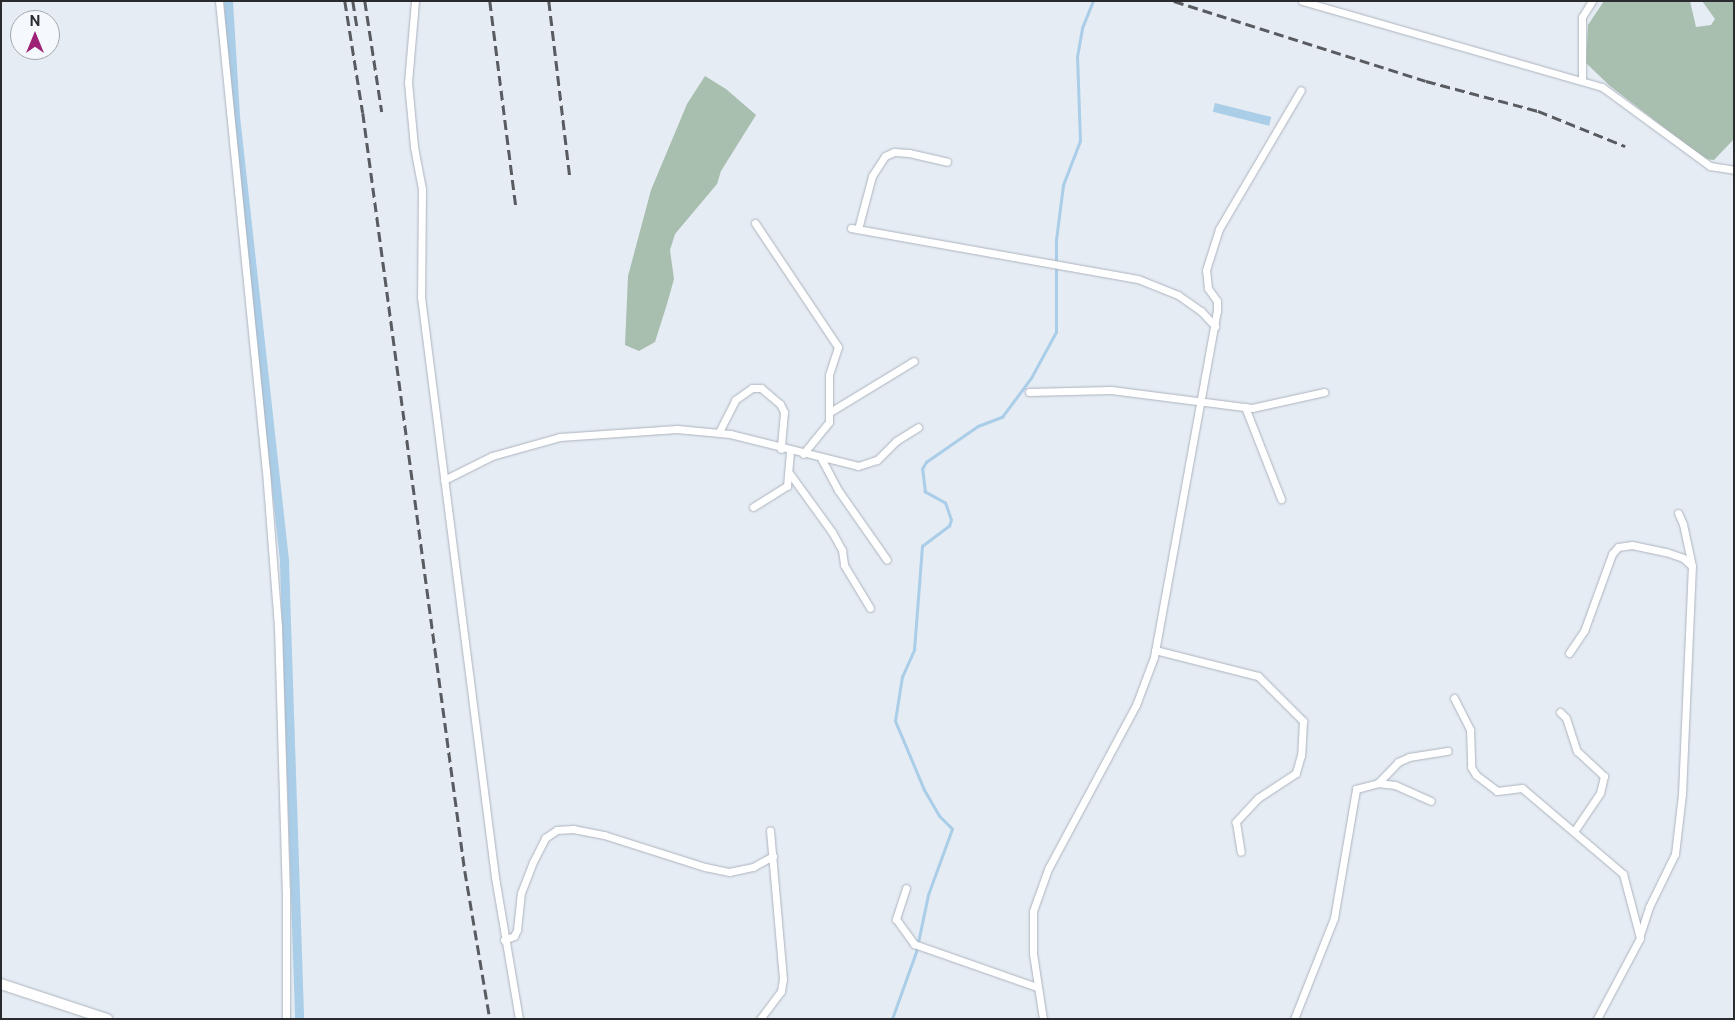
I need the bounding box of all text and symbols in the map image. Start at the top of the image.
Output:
north arrow [10,10,60,60]
text: N [30,13,40,29]

